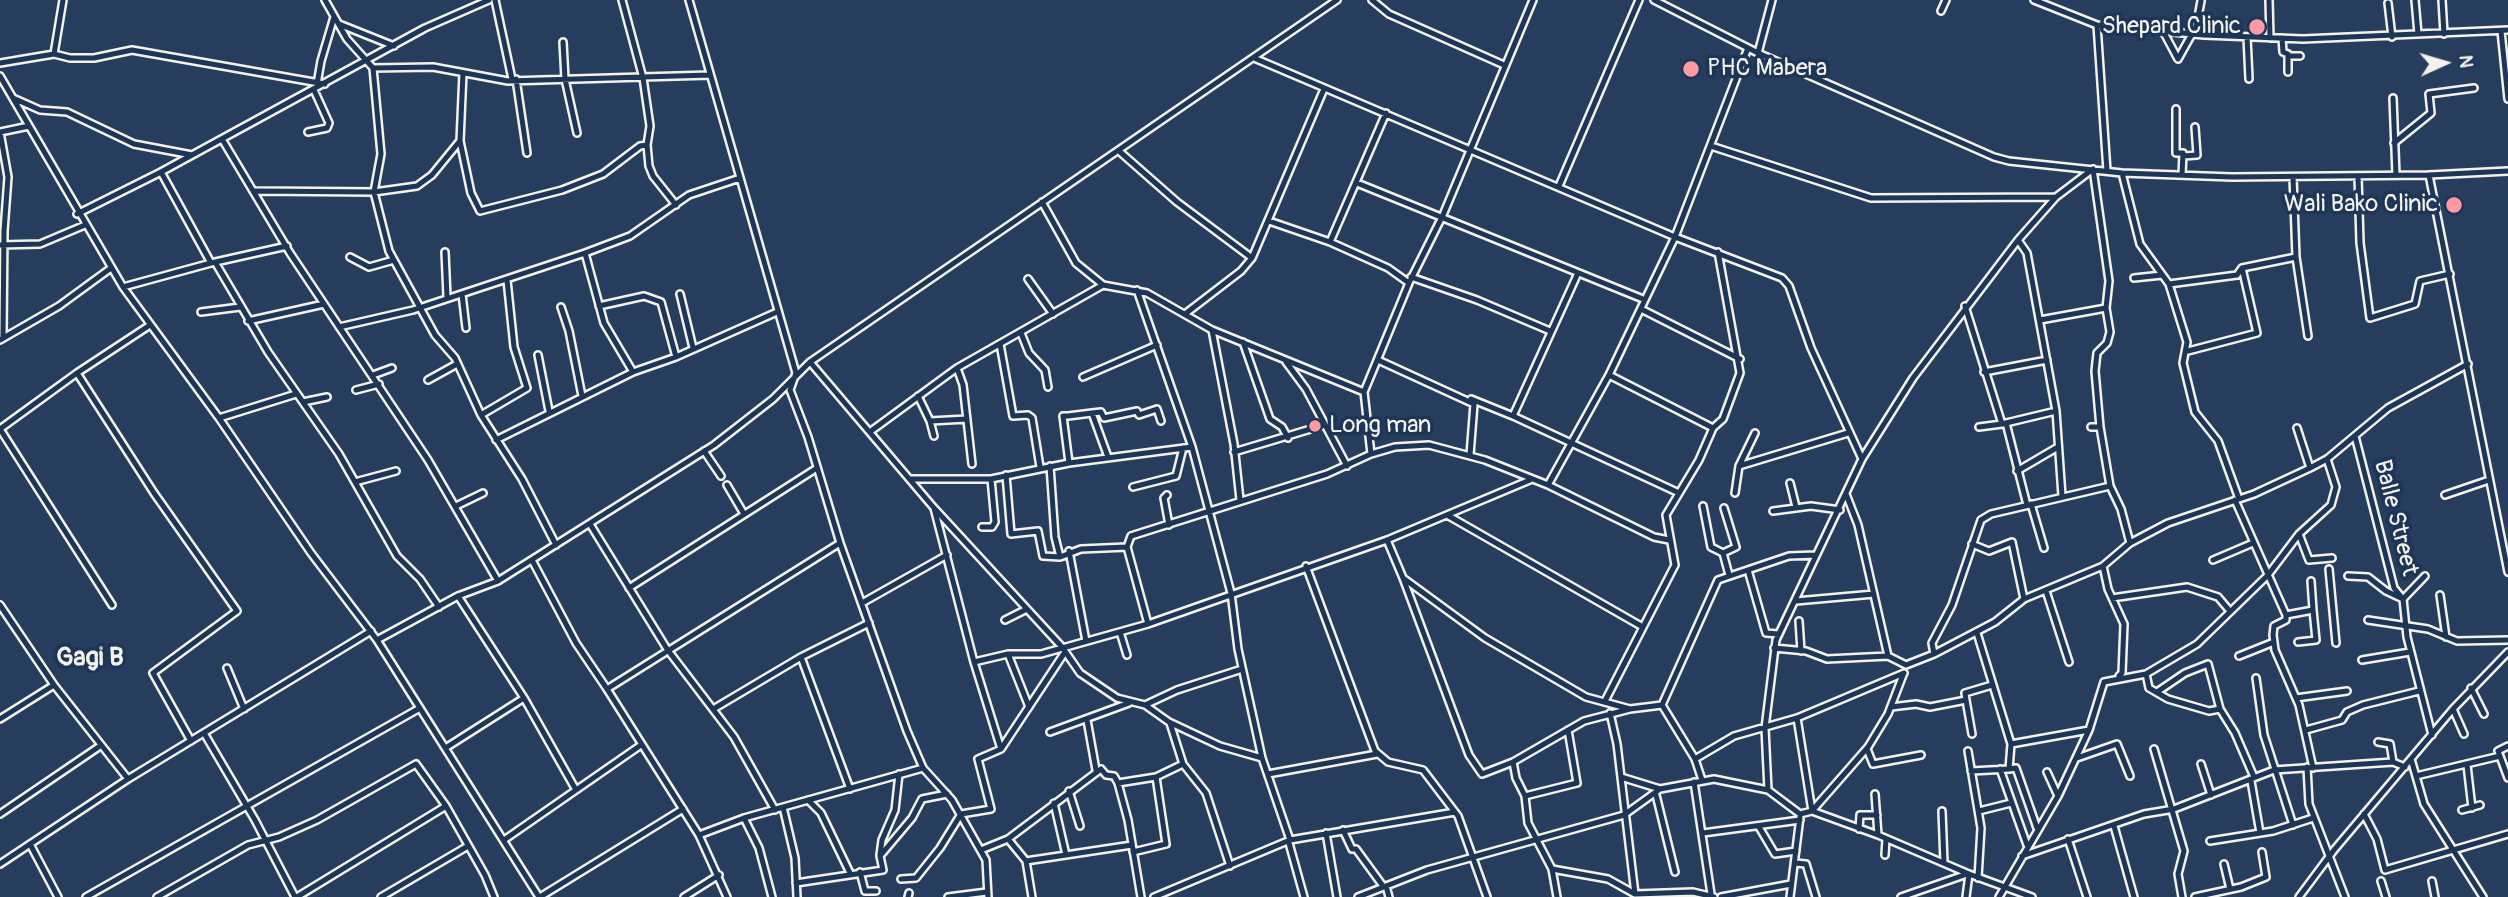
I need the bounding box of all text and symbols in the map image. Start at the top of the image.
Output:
place label: Shepard Clinic [2102,13,2241,41]
marker: Shepard Clinic [2247,17,2267,37]
north arrow [2410,28,2480,98]
text: N [2454,54,2478,69]
place label: PHC Mabera [1707,55,1827,83]
marker: PHC Mabera [1681,59,1701,79]
place label: Wali Bako Clinic [2284,191,2438,219]
marker: Wali Bako Clinic [2444,195,2464,215]
place label: Long man [1329,412,1431,440]
marker: Long man [1307,418,1323,434]
street label: Balle Street [2367,457,2423,579]
district label: Gagi B [56,642,124,674]

